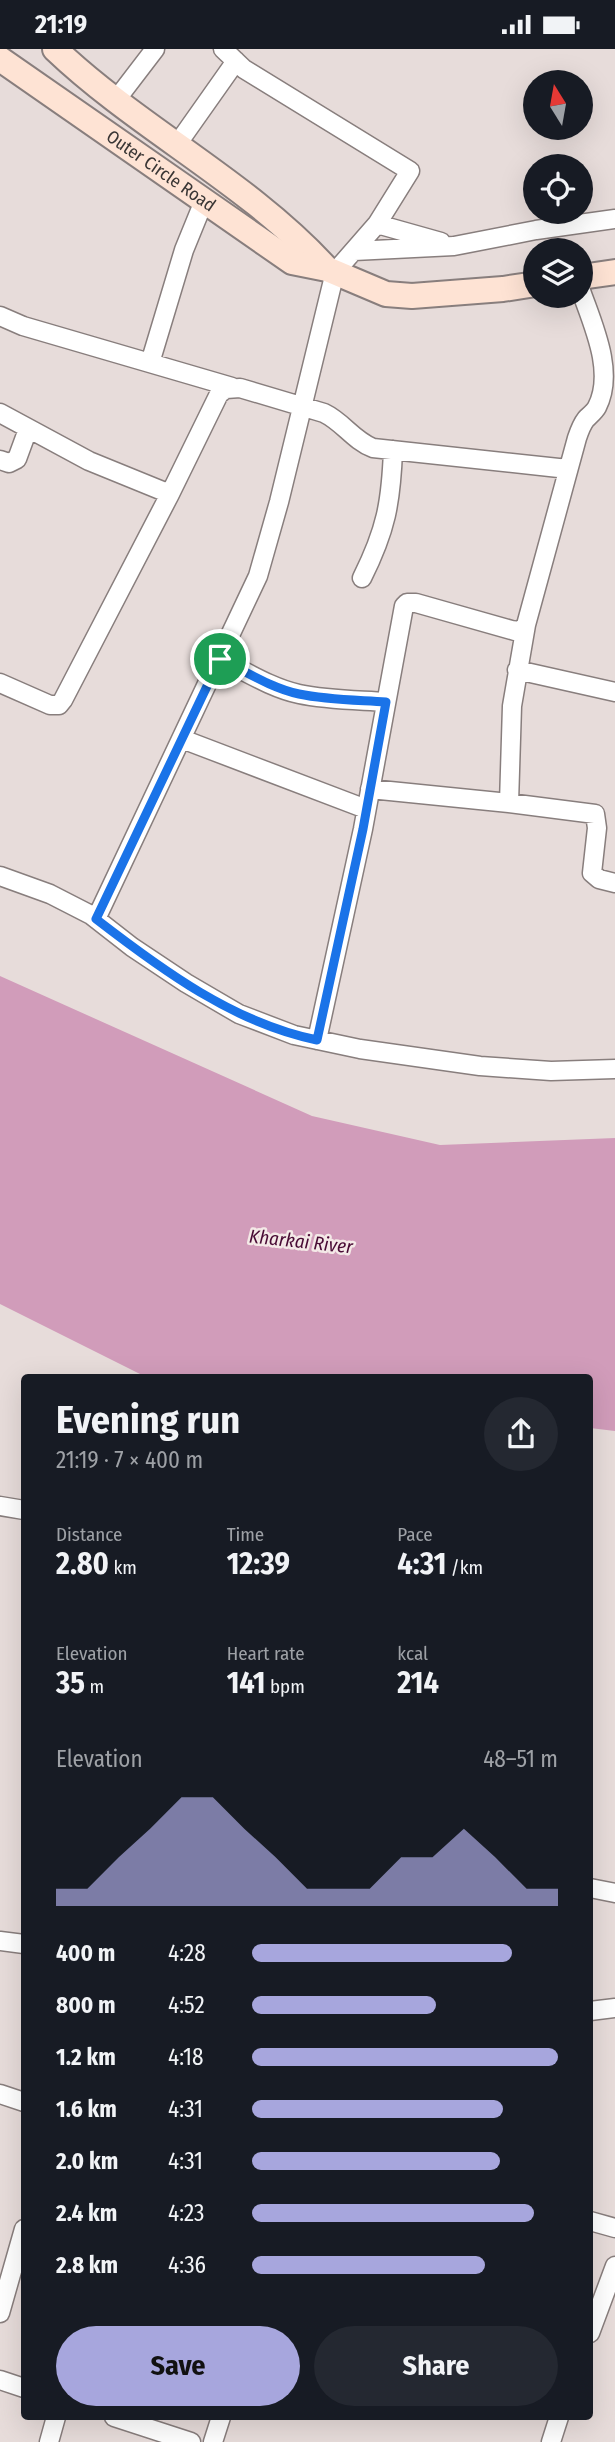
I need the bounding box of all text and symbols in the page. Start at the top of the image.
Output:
text: 21:19 [35,9,87,40]
north arrow [523,70,593,140]
map controls [523,70,593,308]
street label: Outer Circle Road [102,125,220,216]
button: locate [523,154,593,224]
button: layers [523,238,593,308]
pin [190,629,250,689]
icon: arrive [201,640,239,678]
water label: Kharkai River [248,1225,355,1259]
text: Evening run [56,1397,240,1443]
button: share [484,1397,558,1471]
text: 21:19 · 7 × 400 m [56,1446,203,1474]
text: Distance [56,1523,123,1546]
text: Time [227,1523,264,1546]
text: Pace [397,1523,433,1546]
text: 2.80 [56,1546,109,1582]
text: 12:39 [227,1546,290,1582]
text: 4:31 [397,1546,446,1582]
text: km [109,1556,137,1579]
text: /km [446,1556,483,1579]
text: Elevation [56,1642,128,1665]
text: Heart rate [227,1642,305,1665]
text: kcal [397,1642,428,1665]
text: 35 [56,1665,85,1701]
text: 141 [227,1665,265,1701]
text: 214 [397,1665,439,1701]
text: m [85,1675,104,1698]
text: bpm [265,1675,305,1698]
text: Elevation [56,1745,143,1773]
text: 48–51 m [483,1745,558,1773]
text: 400 m [56,1939,115,1967]
text: 4:28 [168,1939,206,1967]
text: 800 m [56,1991,116,2019]
text: 4:52 [168,1991,205,2019]
text: 1.2 km [56,2043,116,2071]
text: 4:18 [168,2043,204,2071]
text: 1.6 km [56,2095,117,2123]
text: 4:31 [168,2095,203,2123]
text: 2.0 km [56,2147,118,2175]
text: 4:31 [168,2147,203,2175]
text: 2.4 km [56,2199,117,2227]
text: 4:23 [168,2199,204,2227]
text: 2.8 km [56,2251,118,2279]
text: 4:36 [168,2251,206,2279]
button: Save [56,2326,300,2406]
button: Share [314,2326,558,2406]

